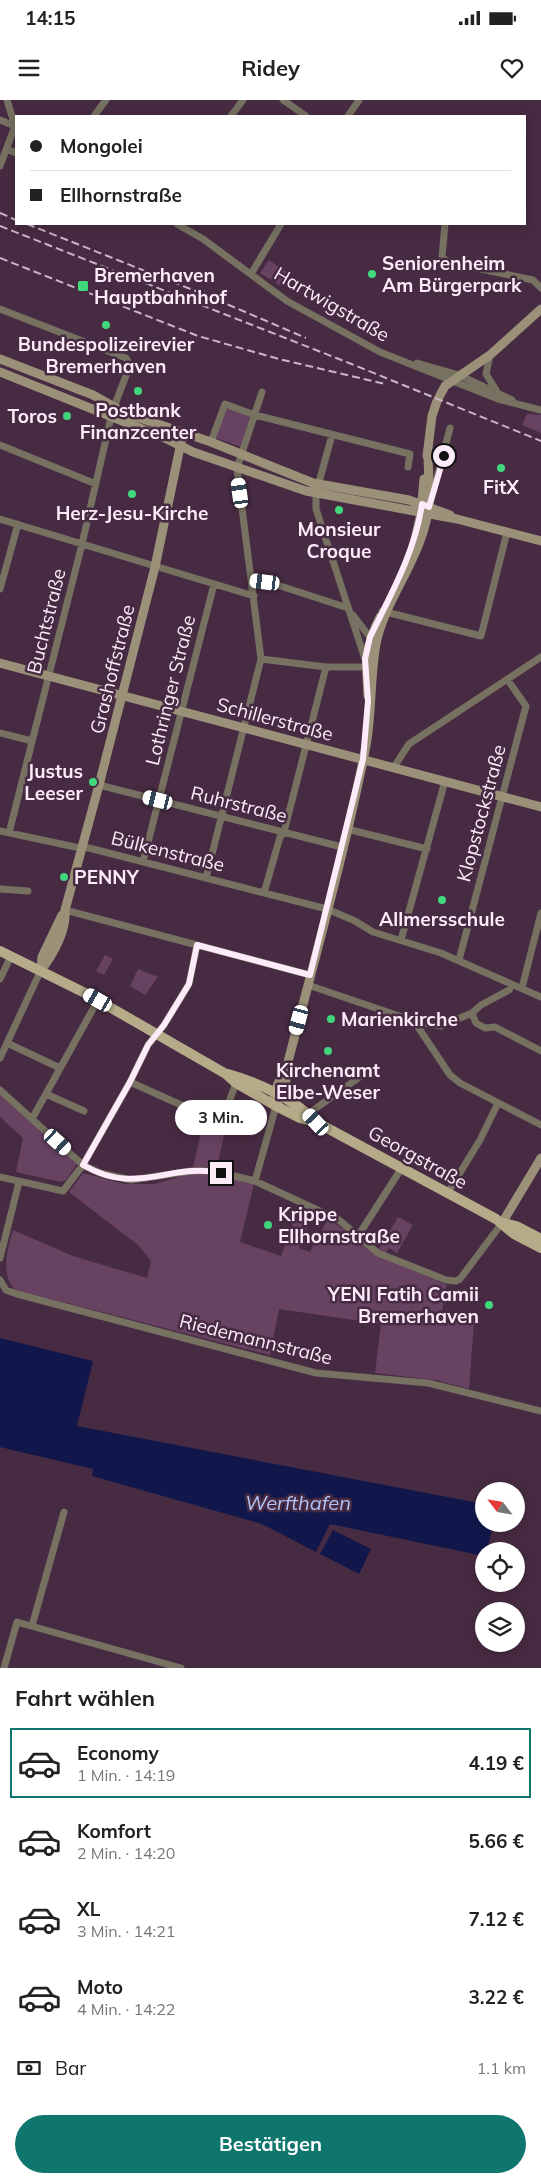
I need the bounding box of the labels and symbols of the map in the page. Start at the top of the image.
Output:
place label: Seniorenheim Am Bürgerpark [382,251,522,297]
street label: Hartwigstraße [270,261,394,347]
place label: Bremerhaven Hauptbahnhof [94,263,228,309]
marker: Seniorenheim Am Bürgerpark [366,268,378,280]
marker: Bremerhaven Hauptbahnhof [76,279,90,293]
marker: Bundespolizeirevier Bremerhaven [100,319,112,331]
place label: Bundespolizeirevier Bremerhaven [18,332,195,378]
marker: Postbank Finanzcenter [132,385,144,397]
place label: Postbank Finanzcenter [80,398,197,444]
place label: Toros [7,404,57,428]
marker: Toros [61,410,73,422]
route start [433,445,455,467]
marker: FitX [495,462,507,474]
place label: FitX [483,475,519,499]
car [230,477,249,509]
marker: Herz-Jesu-Kirche [126,488,138,500]
place label: Herz-Jesu-Kirche [56,501,208,525]
marker: Monsieur Croque [333,504,345,516]
place label: Monsieur Croque [298,517,381,563]
street label: Buchtstraße [21,566,71,676]
car [249,573,280,591]
street label: Grashoffstraße [84,602,140,736]
street label: Lothringer Straße [140,612,200,768]
street label: Schillerstraße [214,692,336,746]
street label: Klopstockstraße [451,742,511,884]
place label: Justus Leeser [24,759,84,805]
marker: Justus Leeser [87,776,99,788]
street label: Ruhrstraße [188,780,290,828]
car [141,789,174,811]
street label: Bülkenstraße [109,825,227,877]
place label: PENNY [74,865,140,889]
marker: PENNY [58,871,70,883]
marker: Allmersschule [436,894,448,906]
place label: Allmersschule [379,907,505,931]
car [81,986,114,1014]
car [287,1004,310,1036]
place label: Marienkirche [341,1007,458,1031]
marker: Marienkirche [325,1013,337,1025]
marker: Kirchenamt Elbe-Weser [322,1045,334,1057]
place label: Kirchenamt Elbe-Weser [276,1058,381,1104]
callout: 3 Min. [175,1100,267,1136]
car [300,1106,331,1138]
street label: Georgstraße [364,1120,472,1194]
car [41,1126,74,1158]
route end [210,1162,232,1184]
place label: Krippe Ellhornstraße [278,1202,400,1248]
marker: Krippe Ellhornstraße [262,1219,274,1231]
place label: YENI Fatih Camii Bremerhaven [327,1282,479,1328]
marker: YENI Fatih Camii Bremerhaven [483,1299,495,1311]
street label: Riedemannstraße [177,1308,335,1370]
north arrow [475,1482,525,1532]
water label: Werfthafen [245,1490,351,1515]

